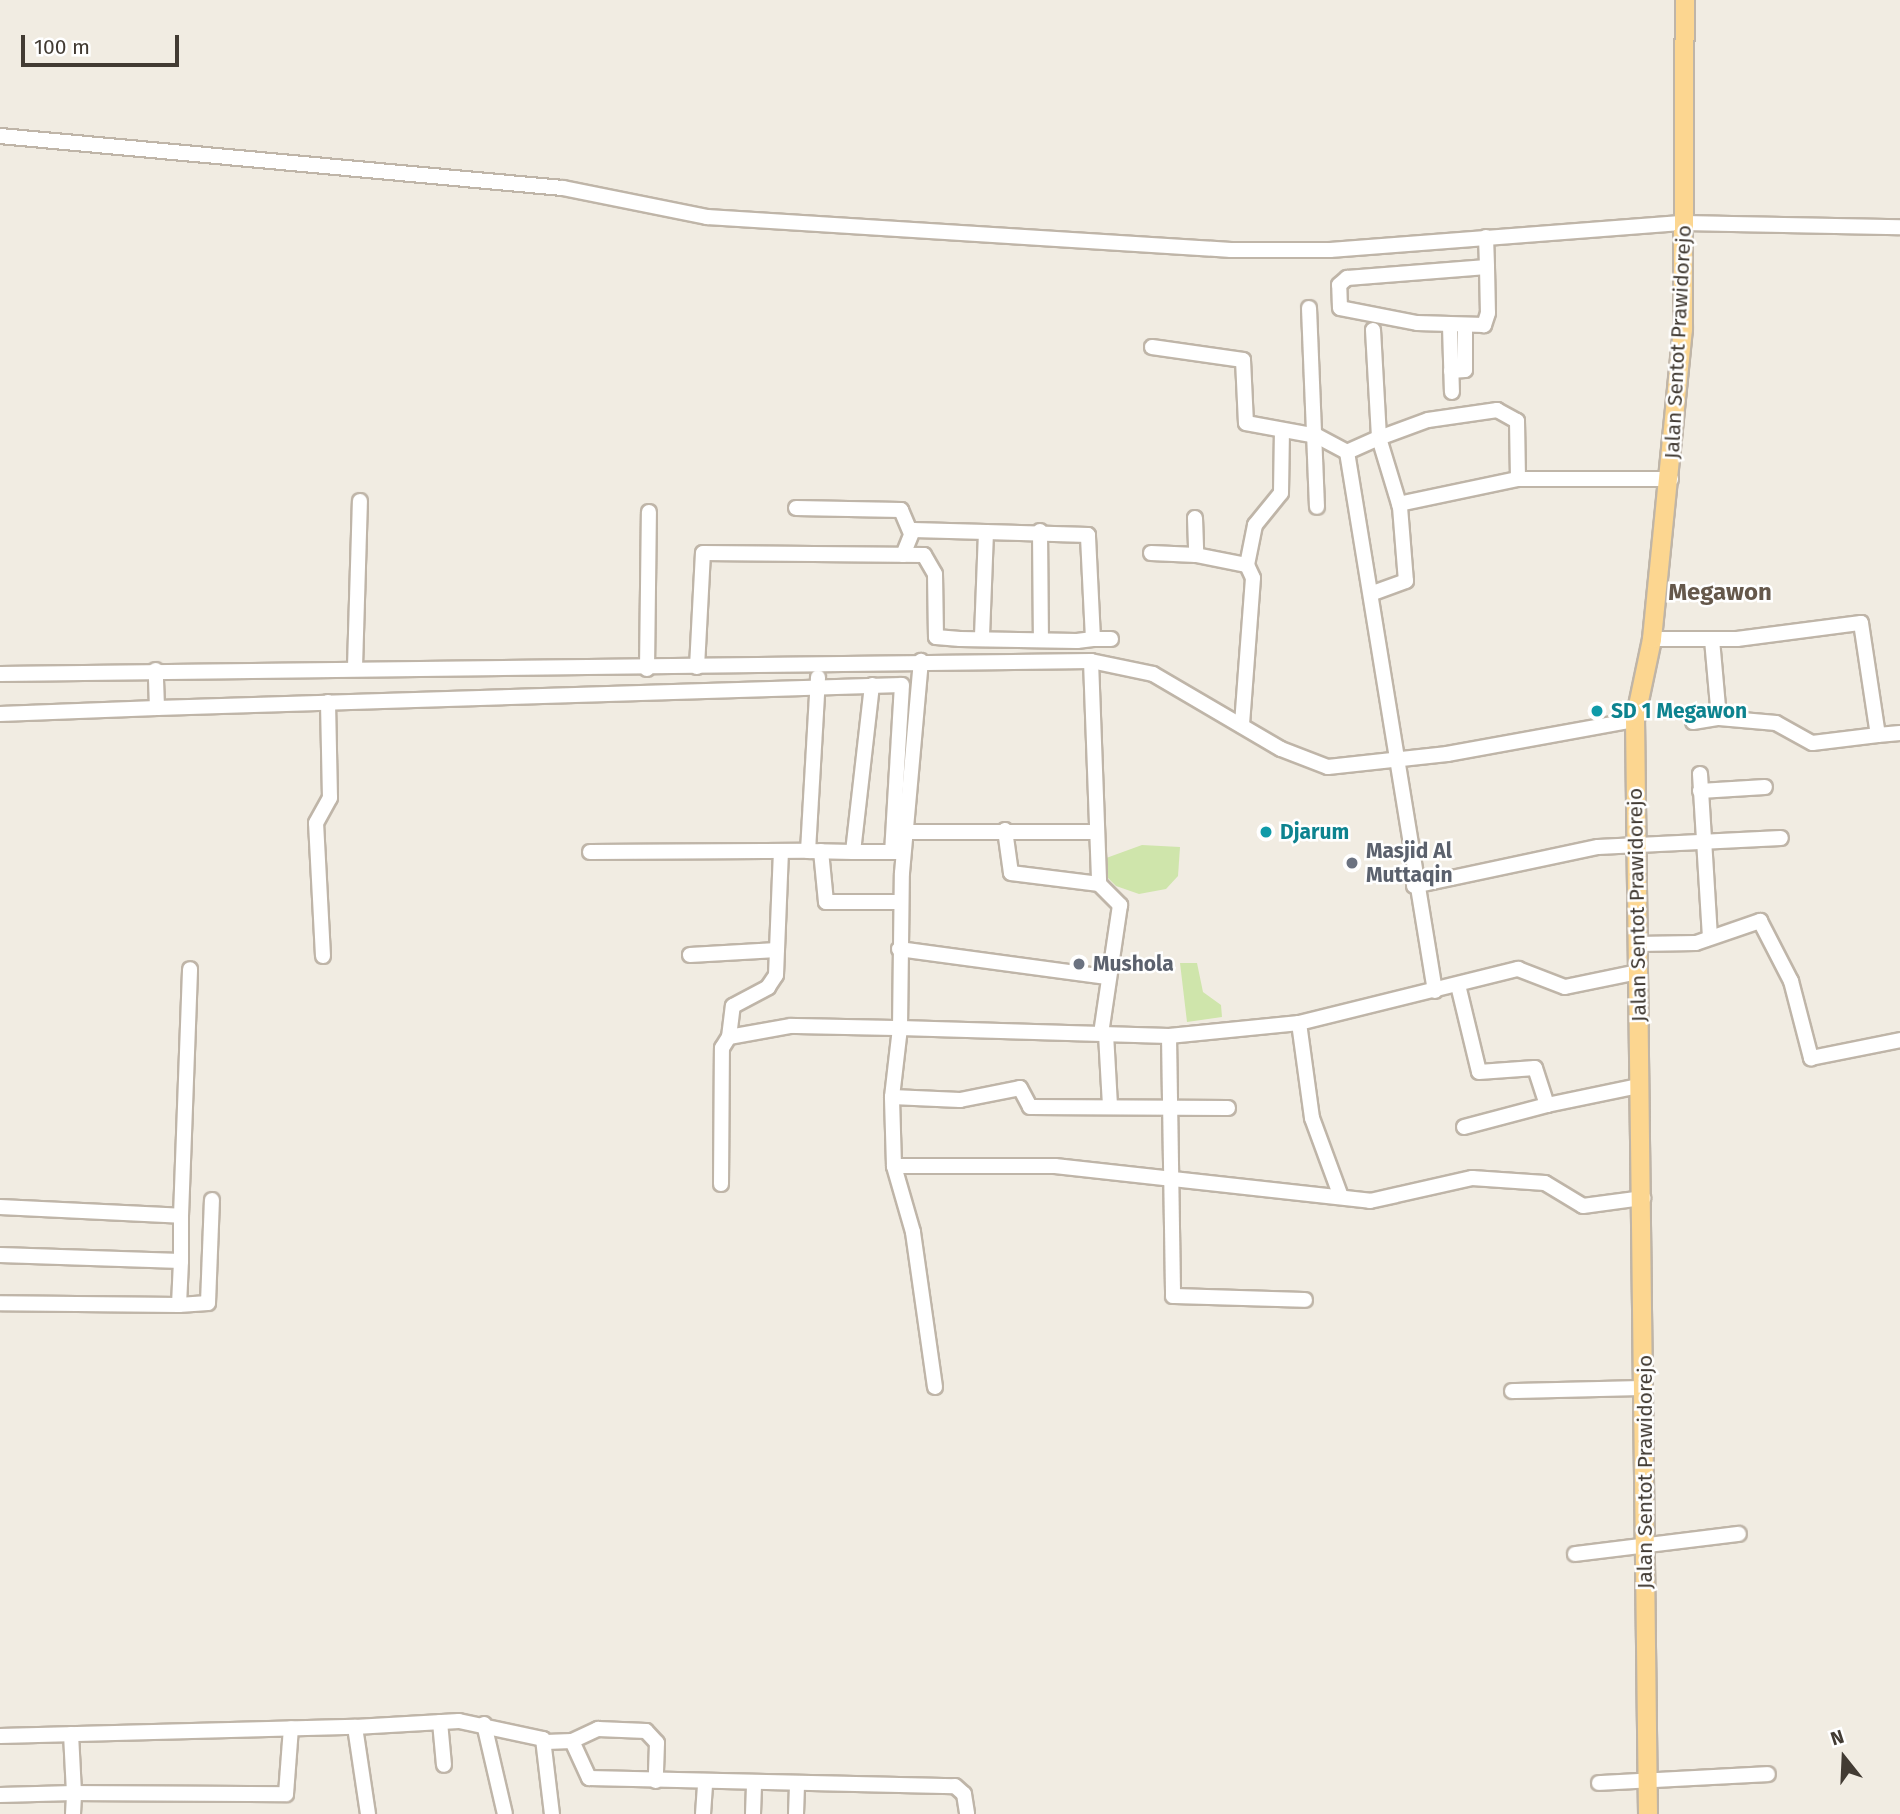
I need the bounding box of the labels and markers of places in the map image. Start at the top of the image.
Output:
place label: SD 1 Megawon [1611,698,1747,724]
marker: SD 1 Megawon [1589,703,1605,719]
place label: Djarum [1280,819,1349,845]
marker: Djarum [1258,824,1274,840]
place label: Masjid Al Muttaqin [1366,838,1453,888]
marker: Masjid Al Muttaqin [1344,855,1360,871]
place label: Mushola [1093,951,1174,977]
marker: Mushola [1071,956,1087,972]

